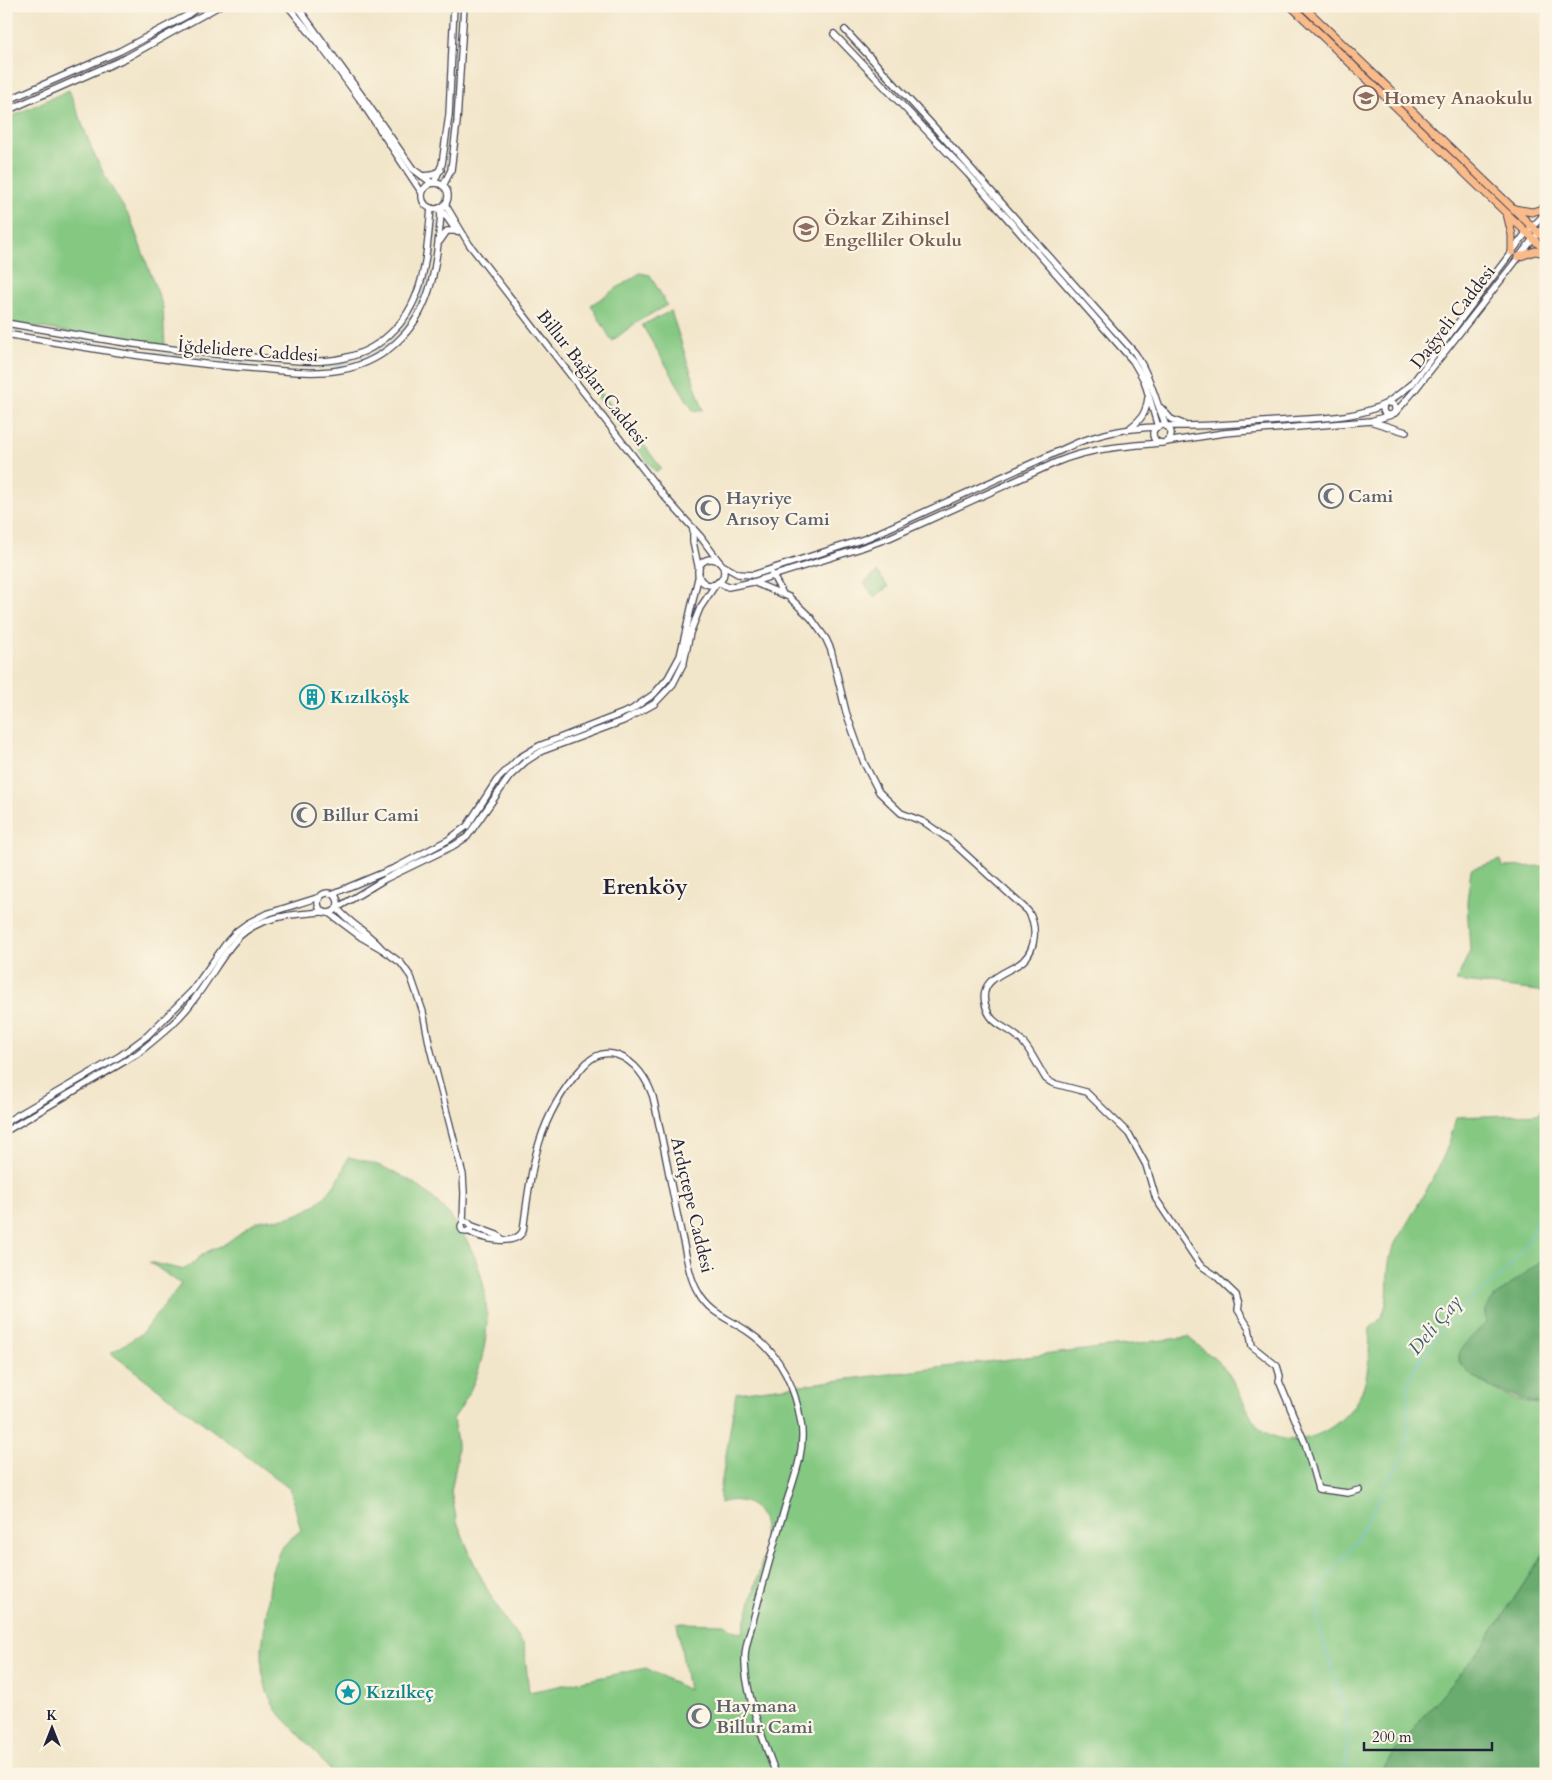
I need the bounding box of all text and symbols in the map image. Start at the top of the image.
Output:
school or university icon: Homey Anaokulu [1353,85,1379,111]
place label: Homey Anaokulu [1384,86,1533,111]
place label: Özkar Zihinsel Engelliler Okulu [824,207,963,253]
school or university icon: Özkar Zihinsel Engelliler Okulu [793,216,819,242]
street label: Dağyeli Caddesi [1405,260,1501,374]
street label: Billur Bağları Caddesi [531,305,653,451]
street label: İğdelidere Caddesi [177,334,319,368]
mosque icon: Cami [1318,483,1344,509]
place label: Cami [1348,484,1393,509]
place label: Hayriye Arısoy Cami [726,486,830,532]
mosque icon: Hayriye Arısoy Cami [695,495,721,521]
building icon: Kızılköşk [299,684,325,710]
place label: Kızılköşk [330,685,410,710]
mosque icon: Billur Cami [291,802,317,828]
place label: Billur Cami [322,803,419,828]
district label: Erenköy [602,872,688,902]
street label: Ardıçtepe Caddesi [664,1135,720,1275]
water label: Deli Çay [1403,1290,1467,1360]
place icon: Kızılkeç [335,1679,361,1705]
place label: Kızılkeç [366,1680,434,1705]
place label: Haymana Billur Cami [716,1694,813,1740]
north arrow [28,1702,78,1752]
mosque icon: Haymana Billur Cami [686,1703,712,1729]
text: K [46,1706,58,1725]
scale bar [1364,1720,1492,1752]
text: 200 m [1372,1727,1412,1747]

